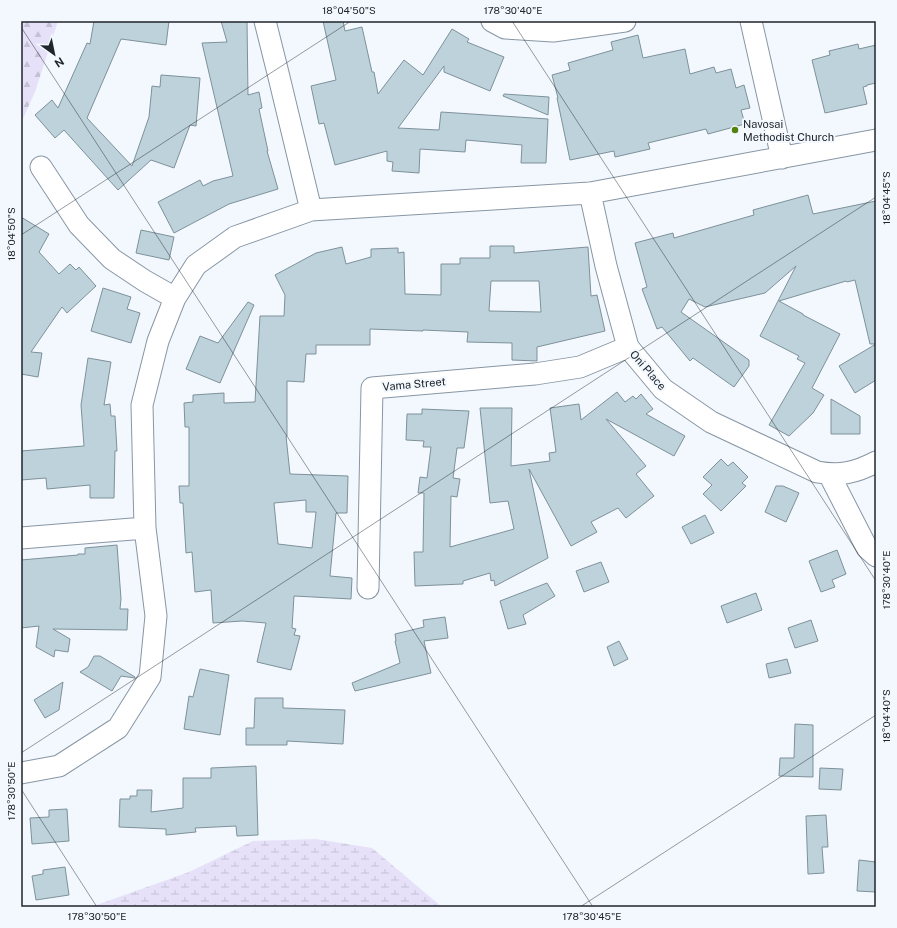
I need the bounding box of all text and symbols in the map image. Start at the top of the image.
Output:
text: 18°04'50"S [322,4,376,16]
text: 178°30'40"E [484,4,542,16]
north arrow [34,34,74,74]
text: N [53,55,66,70]
place label: Navosai Methodist Church [743,118,834,143]
marker: Navosai Methodist Church [730,125,740,135]
text: 18°04'45"S [880,171,892,225]
text: 18°04'50"S [5,207,17,261]
street label: Oni Place [628,348,668,392]
street label: Vama Street [382,375,446,393]
text: 178°30'40"E [880,551,892,609]
text: 18°04'40"S [880,689,892,743]
text: 178°30'50"E [5,762,17,820]
text: 178°30'50"E [68,910,126,922]
text: 178°30'45"E [563,910,621,922]

